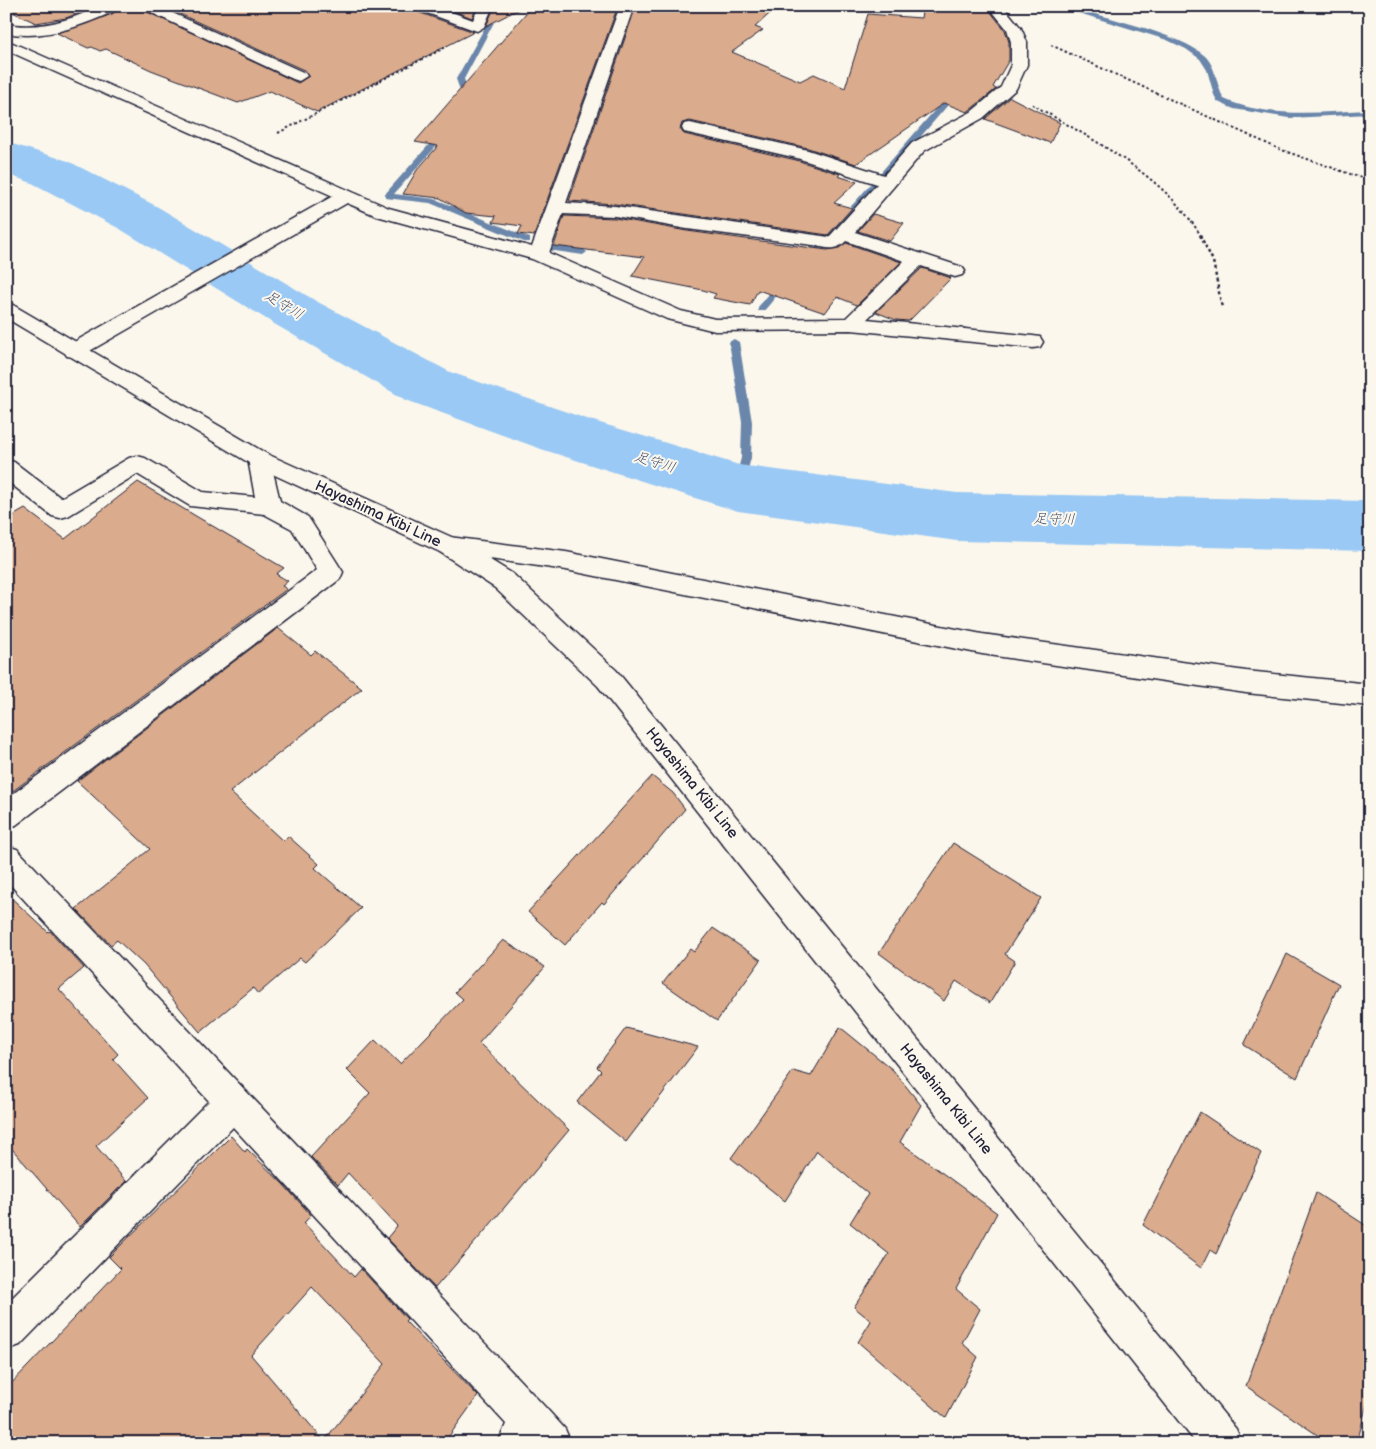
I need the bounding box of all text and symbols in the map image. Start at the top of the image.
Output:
water label: 足守川 [262,287,306,323]
water label: 足守川 [632,448,678,476]
street label: Hayashima Kibi Line [312,476,444,552]
water label: 足守川 [1033,510,1075,528]
street label: Hayashima Kibi Line [641,724,743,842]
street label: Hayashima Kibi Line [895,1040,997,1158]

